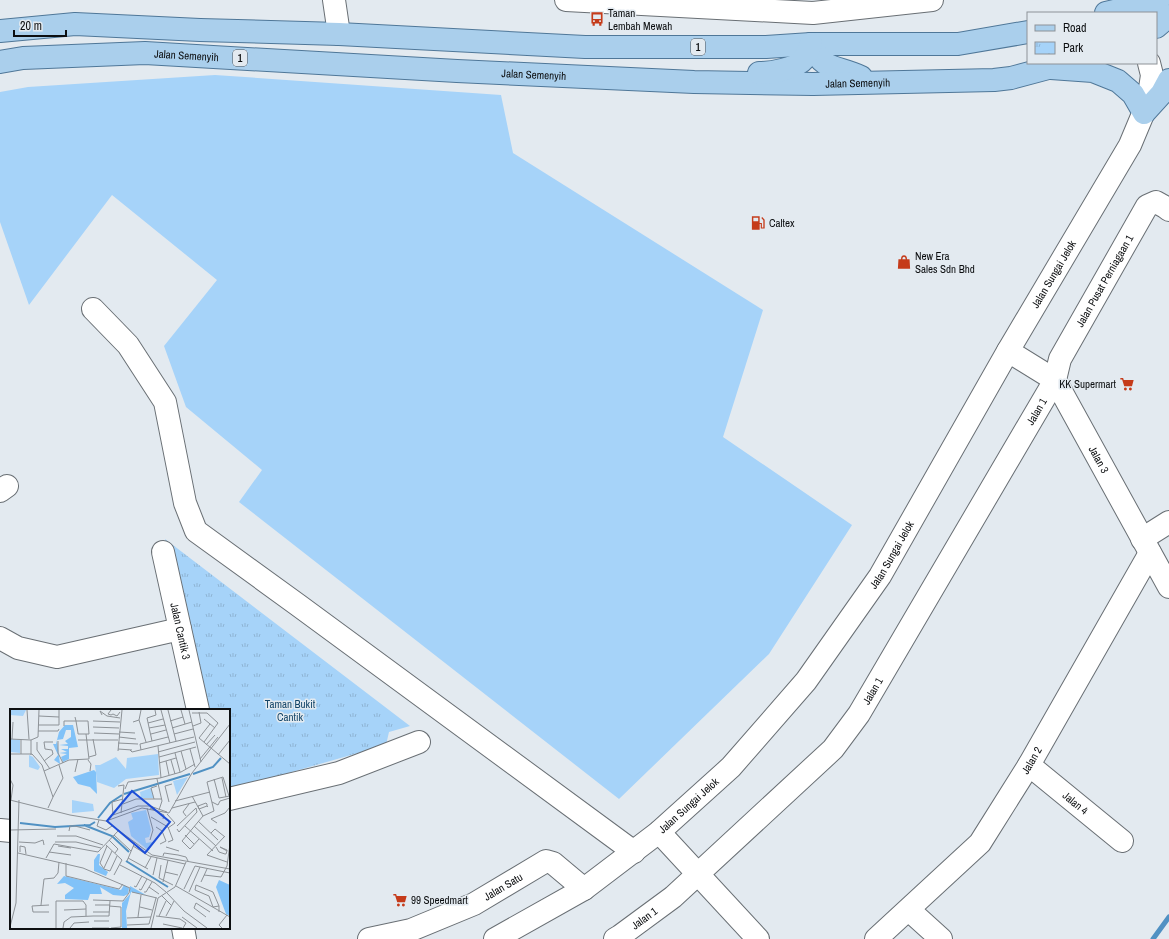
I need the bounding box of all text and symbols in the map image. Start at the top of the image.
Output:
place label: Taman Lembah Mewah [608,6,672,33]
bus stop icon: Taman Lembah Mewah [589,11,605,27]
scale bar [14,12,66,38]
legend [1027,12,1157,64]
text: 20 m [20,18,42,34]
text: Road [1063,20,1087,36]
road number: 1 [691,39,705,55]
text: Park [1063,40,1083,56]
street label: Jalan Semenyih [154,47,219,64]
road number: 1 [233,50,247,66]
street label: Jalan Semenyih [501,66,567,83]
street label: Jalan Semenyih [825,75,890,91]
fuel station icon: Caltex [750,215,766,231]
place label: Caltex [769,216,795,230]
street label: Jalan Pusat Perniagaan 1 [1073,232,1136,330]
street label: Jalan Sungai Jelok [1028,237,1079,311]
place label: New Era Sales Sdn Bhd [915,249,975,276]
shop icon: New Era Sales Sdn Bhd [896,254,912,270]
supermarket icon: KK Supermart [1119,376,1135,392]
place label: KK Supermart [1059,377,1116,391]
street label: Jalan 1 [1023,395,1050,428]
street label: Jalan 3 [1086,443,1112,476]
street label: Jalan Sungai Jelok [866,518,917,592]
street label: Jalan Cantik 3 [167,601,194,661]
street label: Jalan 1 [859,675,886,707]
park label: Taman Bukit Cantik [265,697,316,724]
inset map [10,709,230,929]
street label: Jalan 2 [1018,744,1045,777]
street label: Jalan Sungai Jelok [655,774,722,836]
street label: Jalan 4 [1060,788,1091,818]
street label: Jalan Satu [481,870,525,904]
supermarket icon: 99 Speedmart [392,892,408,908]
place label: 99 Speedmart [411,893,468,907]
street label: Jalan 1 [628,904,660,932]

